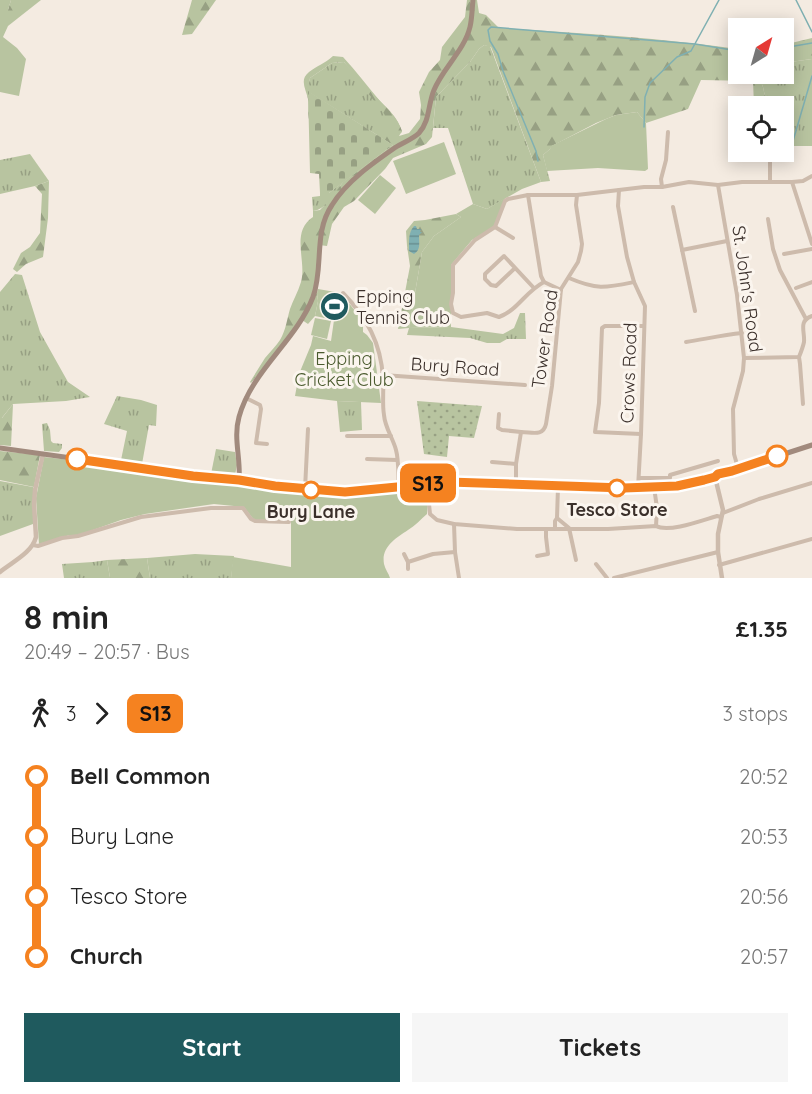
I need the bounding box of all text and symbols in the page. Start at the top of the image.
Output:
north arrow [728,18,794,84]
map controls [728,18,794,162]
button: locate [728,96,794,162]
street label: St. John's Road [727,224,768,354]
place label: Epping Tennis Club [356,285,450,329]
street label: Tower Road [526,288,563,390]
sports icon: Epping Tennis Club [319,291,351,323]
street label: Crows Road [615,322,642,424]
park label: Epping Cricket Club [294,347,394,391]
street label: Bury Road [410,352,500,381]
unlabelled marker [766,445,788,467]
unlabelled marker [66,448,88,470]
line badge: S13 [394,464,462,502]
text: S13 [412,470,444,496]
marker: Tesco Store [608,479,626,497]
marker: Bury Lane [302,481,320,499]
place label: Tesco Store [566,498,668,521]
place label: Bury Lane [267,500,355,523]
text: 8 min [24,596,109,637]
text: £1.35 [736,615,788,643]
text: 20:49 – 20:57 · Bus [24,639,190,664]
icon: walk [24,697,57,730]
icon: forward [85,697,118,730]
text: S13 [139,700,171,726]
text: 3 [66,701,76,726]
text: 3 stops [722,701,788,726]
text: Bell Common [70,762,210,790]
text: 20:52 [739,764,788,789]
text: Bury Lane [70,822,174,850]
text: 20:53 [740,824,788,849]
text: Tesco Store [70,882,188,910]
text: 20:56 [740,884,788,909]
text: Church [70,942,143,970]
text: 20:57 [740,944,788,969]
button: Start [24,1013,400,1082]
button: Tickets [412,1013,788,1082]

